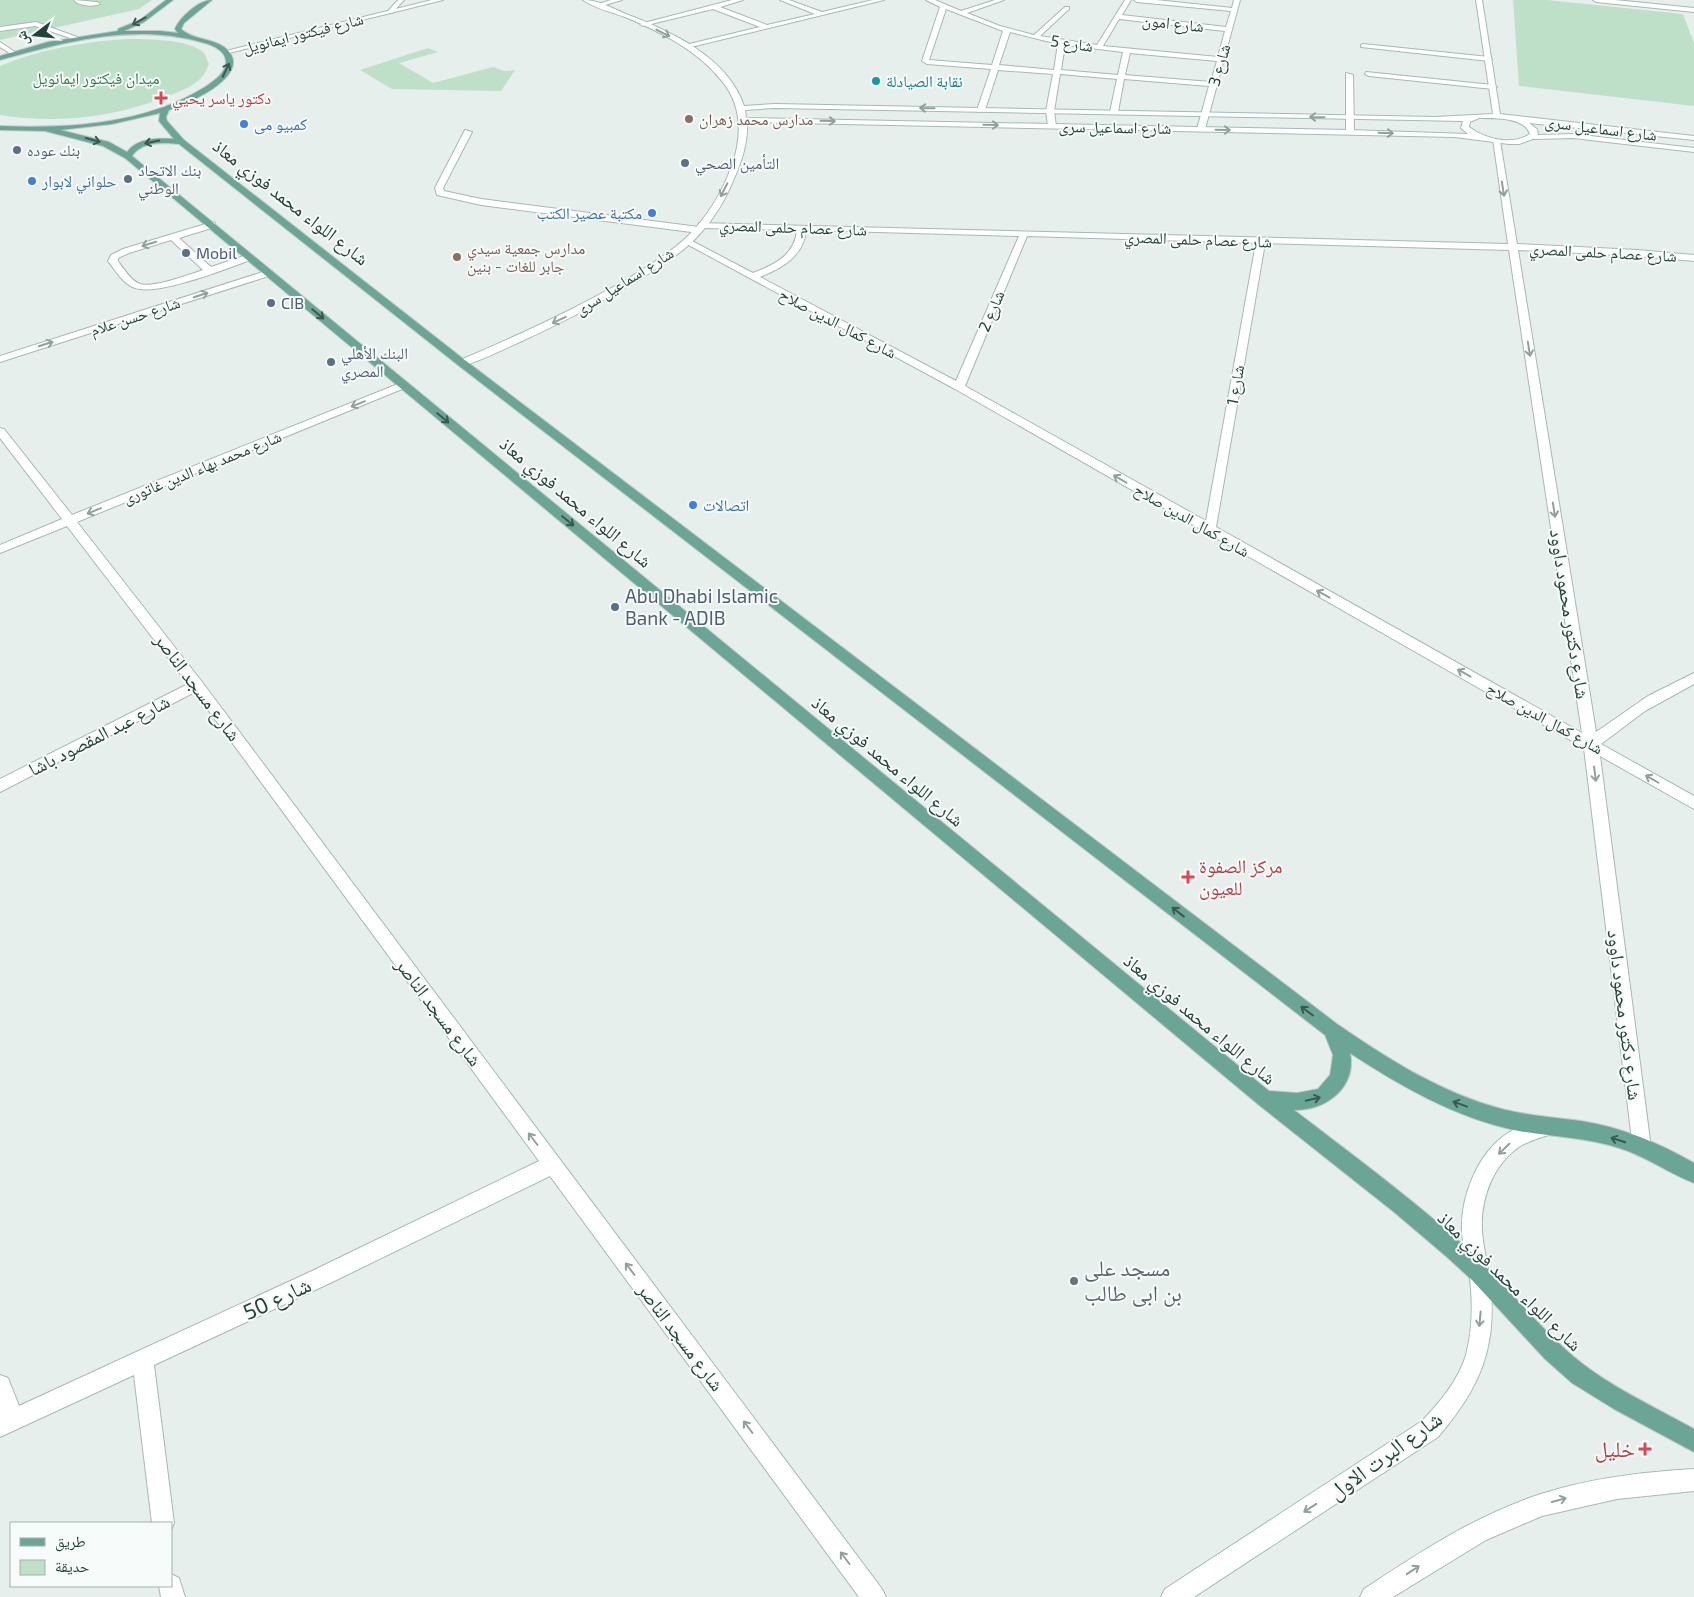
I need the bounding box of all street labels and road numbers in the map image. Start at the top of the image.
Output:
street label: شارع فيكتور ايمانويل [241,8,366,59]
street label: شارع امون [1141,10,1205,37]
street label: شارع 5 [1049,30,1094,57]
street label: شارع 3 [1203,42,1235,89]
street label: شارع اسماعيل سرى [1544,111,1658,146]
street label: شارع اسماعيل سرى [1058,116,1172,139]
street label: شارع اللواء محمد فوزي معاذ [206,134,374,273]
street label: شارع عصام حلمى المصري [719,214,867,243]
street label: شارع عصام حلمى المصري [1124,226,1272,255]
street label: شارع عصام حلمى المصري [1529,238,1677,269]
street label: شارع اسماعيل سرى [571,243,678,320]
street label: شارع كمال الدين صلاح [775,284,900,363]
street label: شارع 2 [973,287,1010,335]
street label: شارع حسن علام [88,292,183,341]
street label: شارع 1 [1222,363,1249,407]
street label: شارع محمد بهاء الدين غاتورى [120,426,285,509]
street label: شارع اللواء محمد فوزي معاذ [493,431,657,576]
street label: شارع كمال الدين صلاح [1130,479,1253,562]
street label: شارع دكتور محمود داوود [1545,527,1595,701]
street label: شارع مسجد الناصر [149,627,246,746]
street label: شارع كمال الدين صلاح [1483,678,1607,759]
street label: شارع عبد المقصود باشا [24,689,174,781]
street label: شارع اللواء محمد فوزي معاذ [805,690,969,835]
street label: شارع دكتور محمود داوود [1603,928,1647,1102]
street label: شارع اللواء محمد فوزي معاذ [1117,948,1281,1093]
street label: شارع مسجد الناصر [390,952,487,1071]
street label: شارع اللواء محمد فوزي معاذ [1430,1206,1587,1359]
street label: شارع 50 [239,1270,315,1326]
street label: شارع مسجد الناصر [632,1277,729,1396]
street label: شارع البرت الاول [1323,1404,1447,1506]

